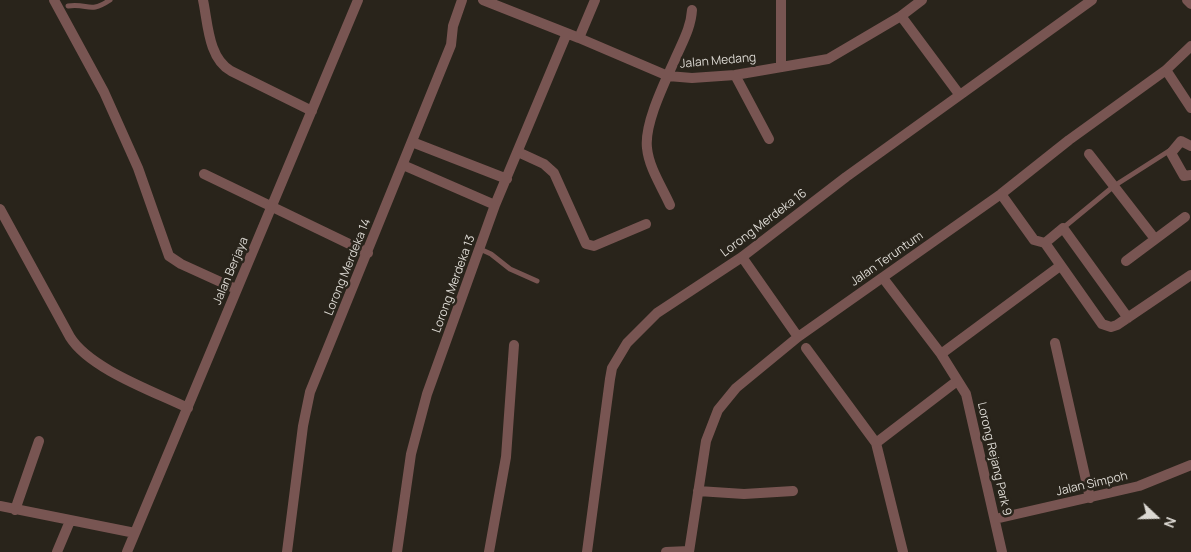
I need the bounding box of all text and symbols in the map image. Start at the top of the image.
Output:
street label: Jalan Medang [679,51,757,71]
street label: Lorong Merdeka 16 [718,186,810,260]
street label: Lorong Merdeka 14 [322,216,374,318]
street label: Jalan Teruntum [848,229,926,289]
street label: Lorong Merdeka 13 [430,233,478,335]
street label: Jalan Berjaya [210,235,252,307]
street label: Lorong Rejang Park 9 [974,401,1014,517]
street label: Jalan Simpoh [1055,469,1129,499]
north arrow [1131,492,1181,542]
text: N [1160,514,1181,531]

